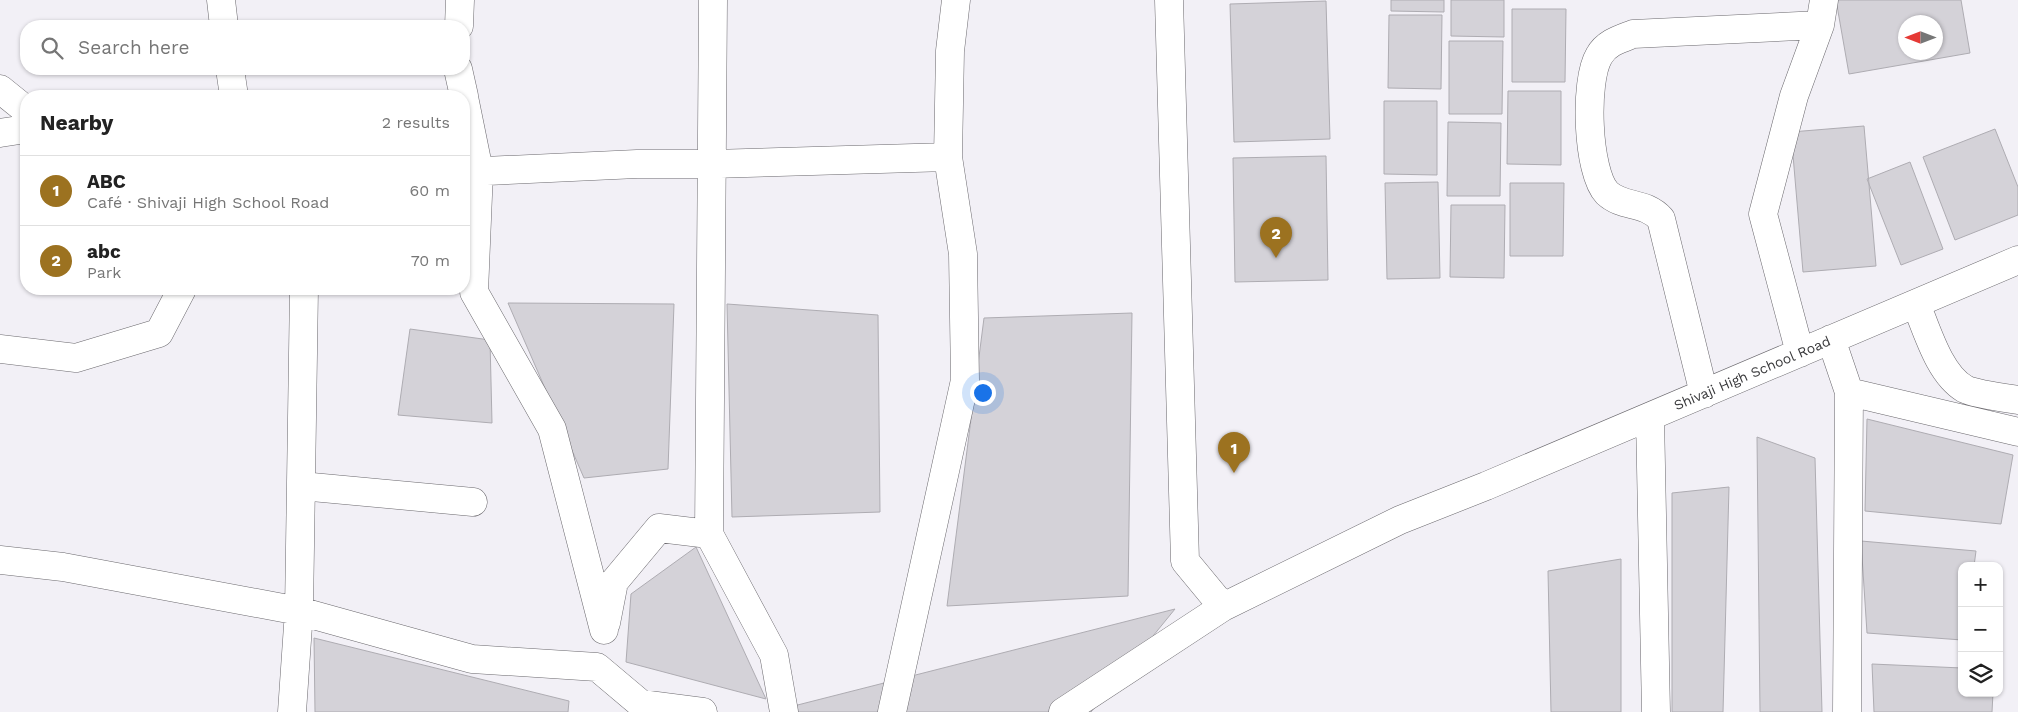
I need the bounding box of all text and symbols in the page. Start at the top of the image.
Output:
north arrow [1898,15,1943,60]
search box [20,20,470,75]
icon: search [38,34,66,62]
text: Search here [78,36,189,59]
text: Nearby [40,110,113,135]
text: 2 results [382,113,450,132]
text: ABC [87,170,126,193]
text: 1 [53,181,59,200]
text: 60 m [410,181,450,200]
text: Café · Shivaji High School Road [87,193,329,212]
pin: 2 [1260,217,1292,258]
text: abc [87,240,121,263]
text: 2 [51,251,61,270]
text: 70 m [411,251,450,270]
text: Park [87,263,121,282]
street label: Shivaji High School Road [1671,333,1833,413]
your location [970,380,996,406]
pin: 1 [1218,432,1250,473]
map controls [1958,562,2003,697]
button: + [1958,562,2003,607]
button: − [1958,607,2003,652]
button: layers [1958,652,2003,697]

